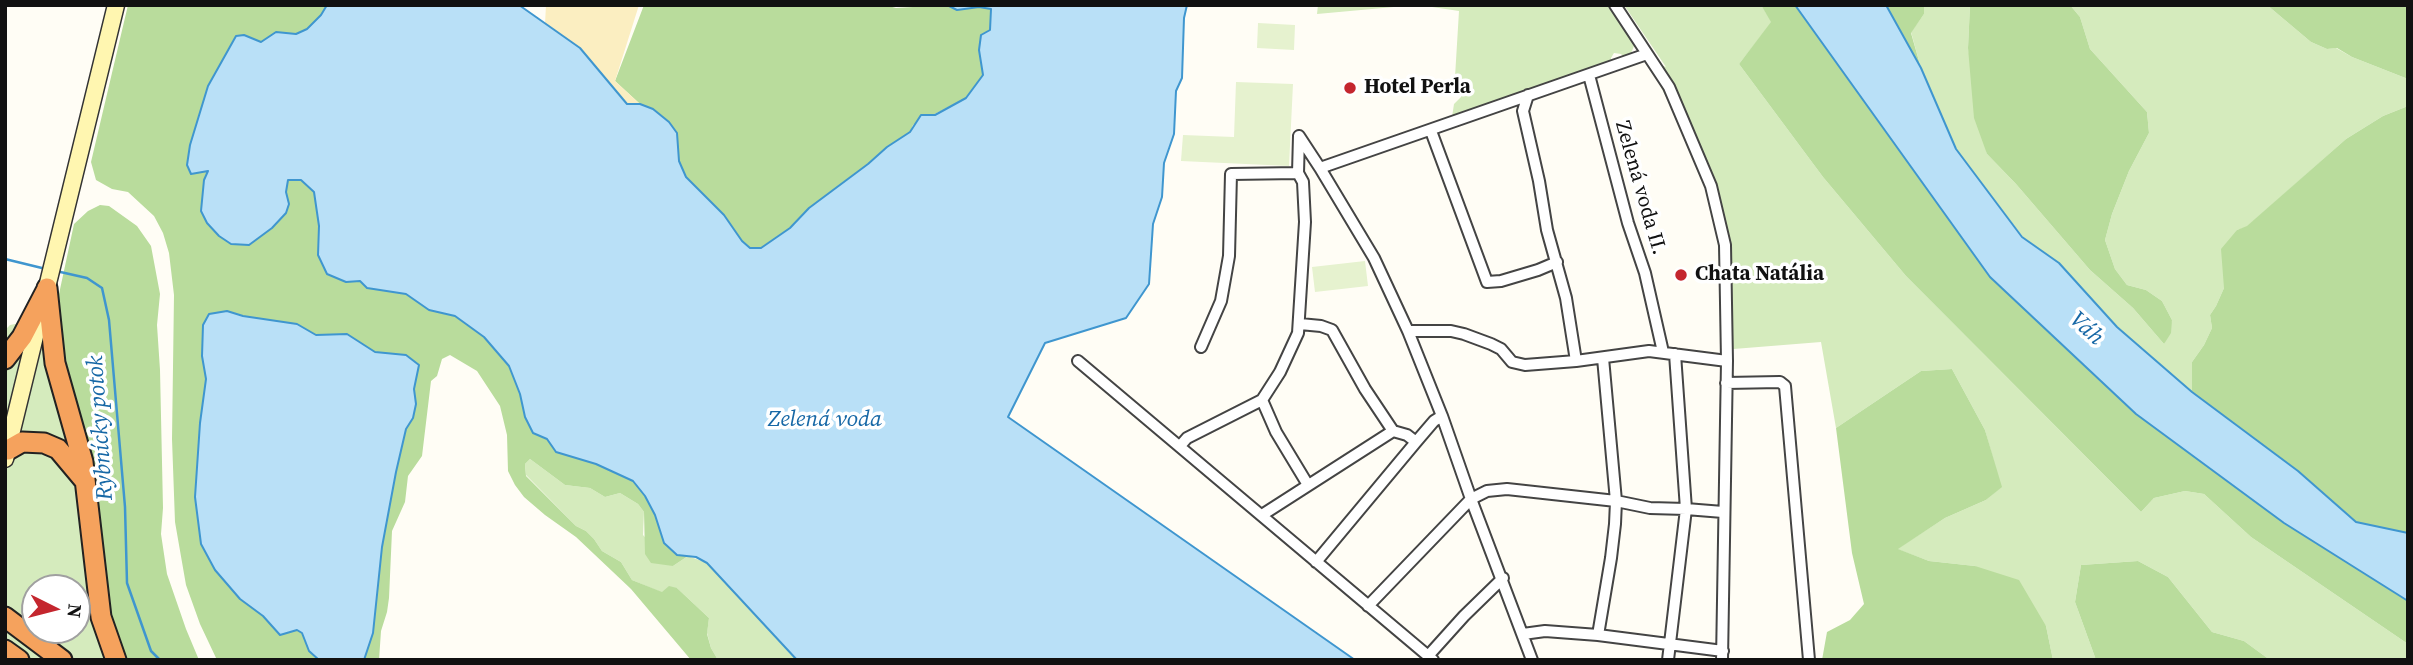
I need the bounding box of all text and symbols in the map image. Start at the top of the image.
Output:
place label: Hotel Perla [1364,75,1471,101]
marker: Hotel Perla [1342,80,1358,96]
street label: Zelená voda II. [1609,118,1671,258]
place label: Chata Natália [1695,262,1824,288]
marker: Chata Natália [1673,267,1689,283]
water label: Váh [2063,306,2109,352]
water label: Rybnícky potok [82,355,120,501]
water label: Zelená voda [768,406,882,434]
north arrow [21,574,91,644]
text: N [61,603,89,619]

